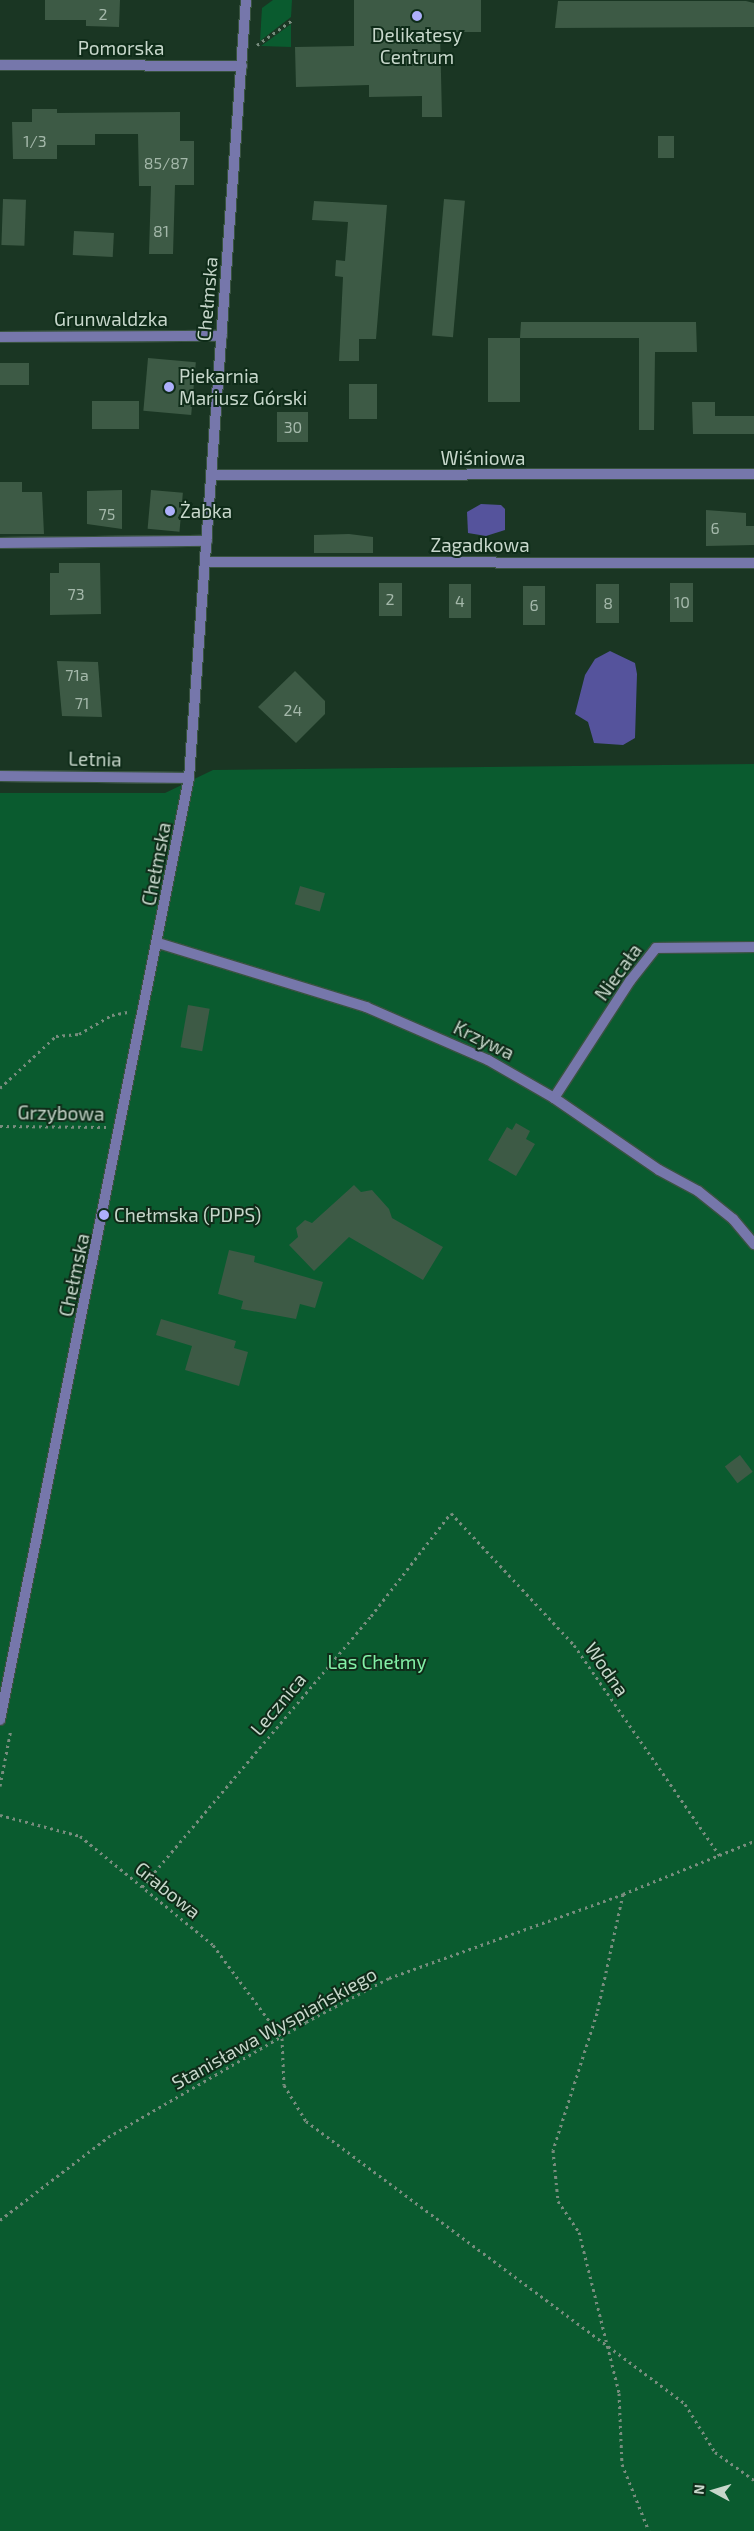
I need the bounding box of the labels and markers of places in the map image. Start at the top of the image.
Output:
marker: Delikatesy Centrum [411,10,423,22]
place label: Delikatesy Centrum [372,24,462,68]
place label: Piekarnia Mariusz Górski [179,365,307,409]
marker: Piekarnia Mariusz Górski [163,381,175,393]
place label: Żabka [180,500,232,522]
marker: Żabka [164,505,176,517]
place label: Chełmska (PDPS) [114,1204,261,1226]
marker: Chełmska (PDPS) [98,1209,110,1221]

